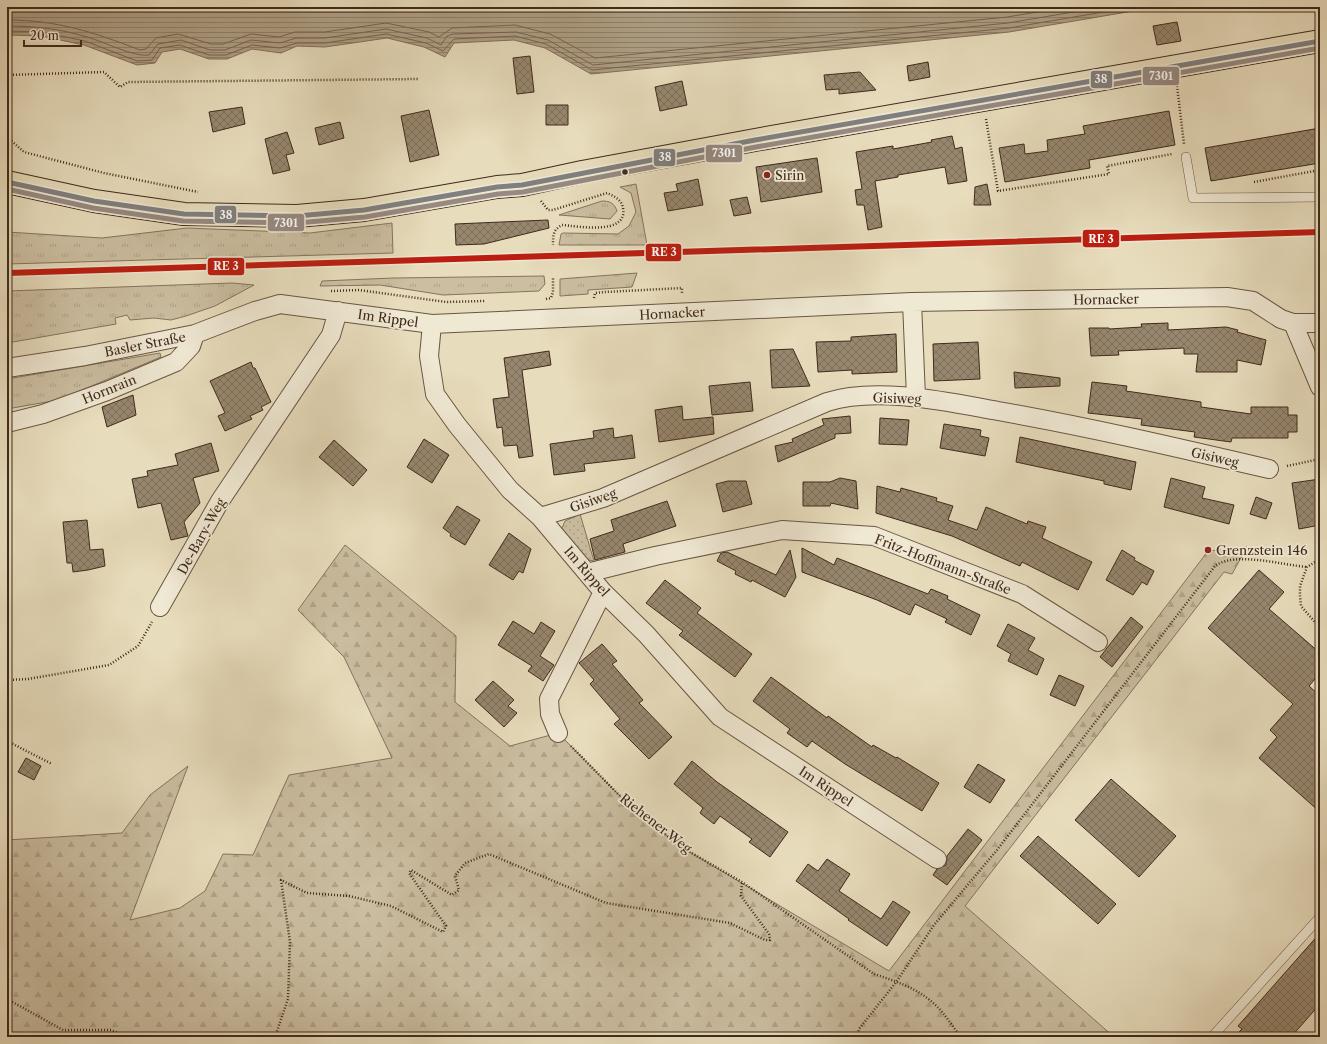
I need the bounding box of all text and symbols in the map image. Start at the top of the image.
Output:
scale bar [24,22,81,48]
text: 20 m [30,28,59,43]
line badge: 7301 [1142,66,1180,86]
text: 7301 [1149,69,1173,83]
line badge: 38 [1090,70,1113,89]
text: 38 [1095,72,1108,86]
line badge: 7301 [705,144,743,163]
text: 7301 [712,146,736,160]
line badge: 38 [653,148,676,167]
text: 38 [659,150,672,164]
unlabelled marker [620,167,630,177]
place label: Sirin [775,167,804,183]
marker: Sirin [762,170,772,180]
line badge: 38 [214,205,237,224]
text: 38 [220,208,233,222]
line badge: 7301 [267,213,305,232]
text: 7301 [274,216,298,230]
line badge: RE 3 [1082,229,1120,248]
text: RE 3 [1088,232,1114,246]
line badge: RE 3 [645,243,682,262]
text: RE 3 [651,245,677,259]
line badge: RE 3 [207,257,245,276]
text: RE 3 [213,259,239,273]
street label: Hornacker [1073,290,1140,308]
street label: Hornacker [639,303,706,323]
street label: Im Rippel [357,306,420,330]
street label: Basler Straße [103,328,187,360]
street label: Hornrain [80,371,138,407]
street label: Gisiweg [873,389,922,407]
street label: Gisiweg [1190,444,1241,470]
street label: Gisiweg [567,485,619,515]
street label: De-Bary-Weg [174,495,229,577]
street label: Fritz-Hoffmann-Straße [873,531,1013,597]
place label: Grenzstein 146 [1216,542,1308,558]
street label: Im Rippel [561,543,613,599]
marker: Grenzstein 146 [1203,545,1213,555]
street label: Im Rippel [796,763,856,809]
street label: Riehener Weg [617,790,695,856]

